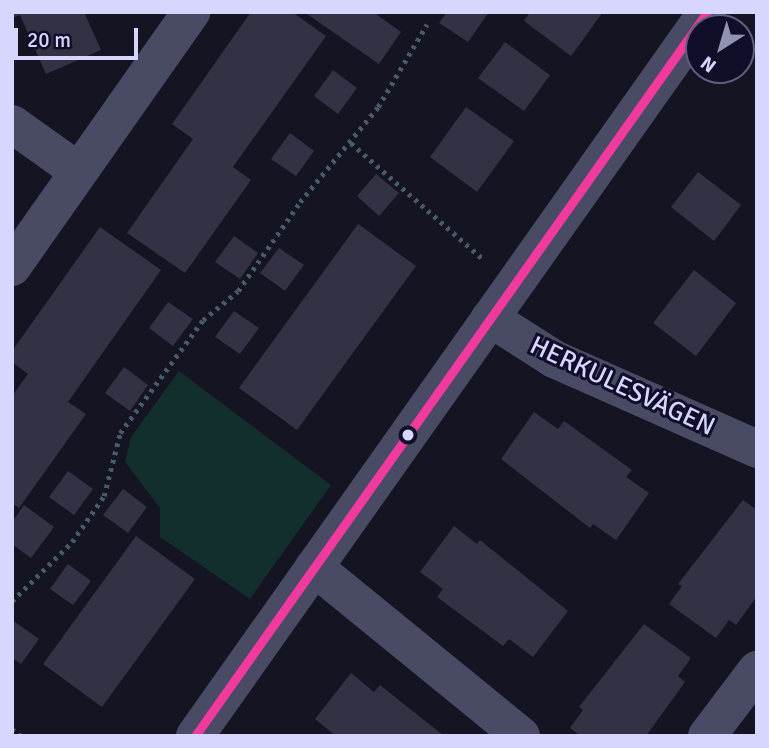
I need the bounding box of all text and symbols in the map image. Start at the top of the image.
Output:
scale bar [18,14,142,58]
north arrow [685,14,755,84]
text: 20 m [27,27,71,53]
text: N [696,51,721,78]
street label: HERKULESVÄGEN [525,331,719,443]
unlabelled marker [401,428,415,442]

